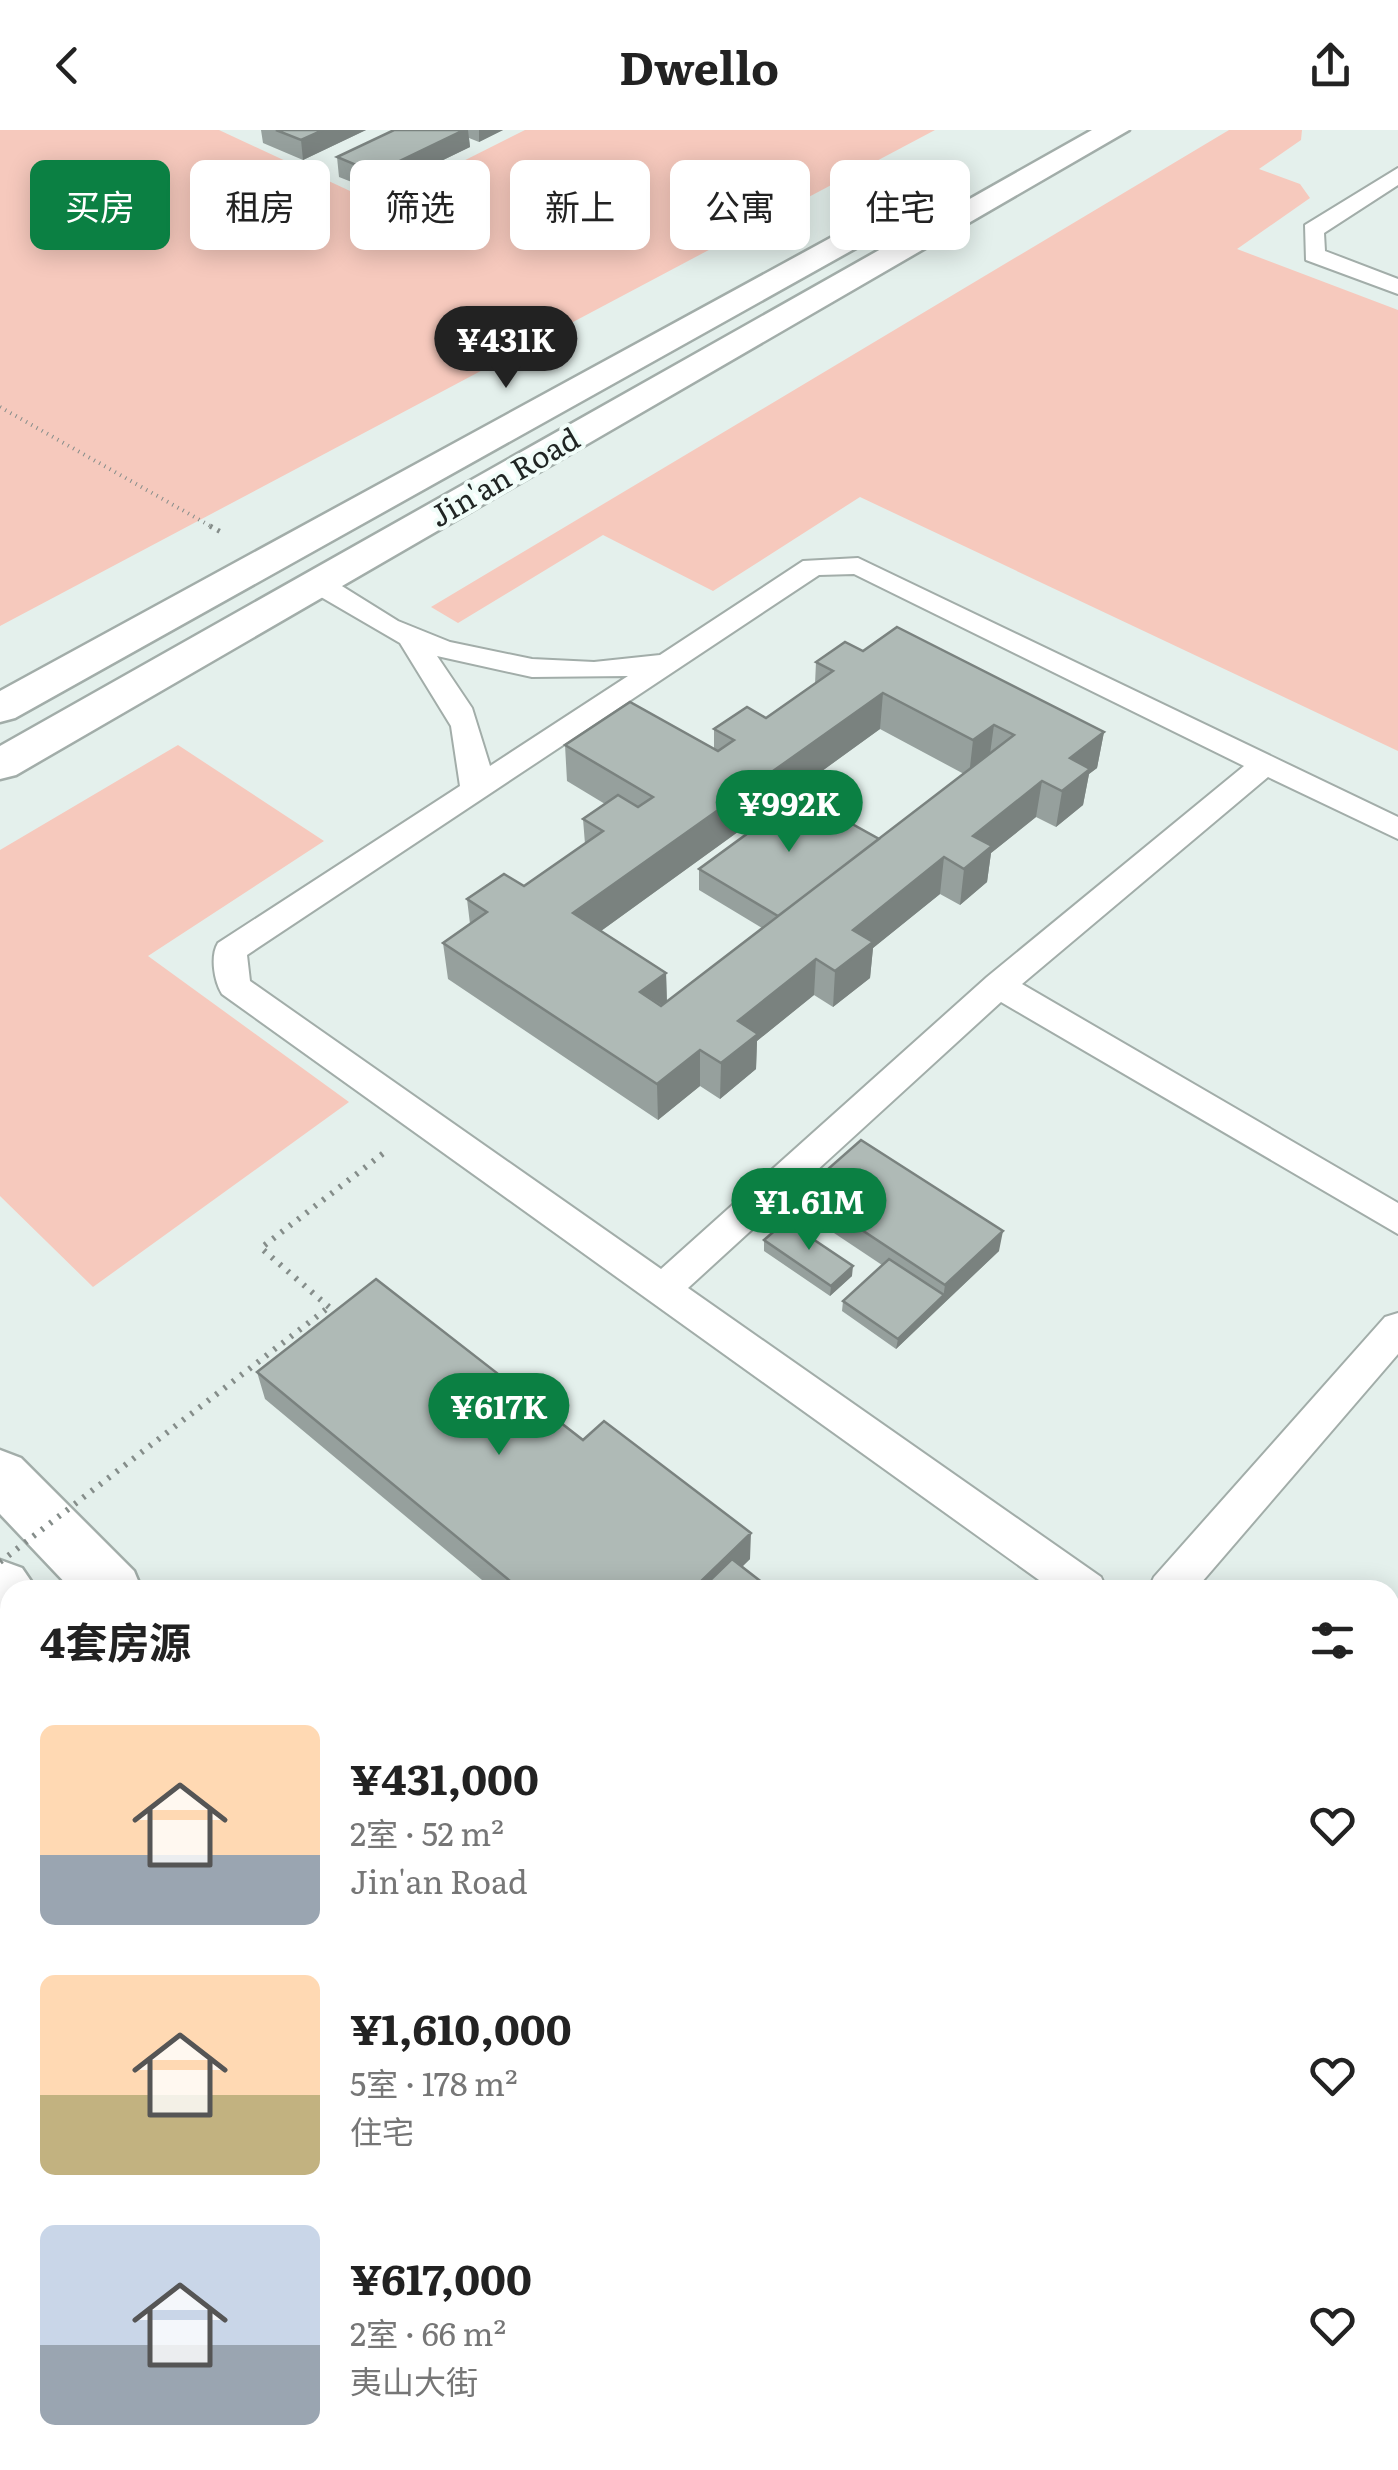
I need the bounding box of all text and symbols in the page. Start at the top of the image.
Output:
text: Dwello [619,32,779,99]
icon: back [40,38,95,93]
icon: share [1303,38,1358,93]
chip: 买房 [30,160,170,250]
chip: 租房 [190,160,330,250]
chip: 筛选 [350,160,490,250]
chip: 新上 [510,160,650,250]
chip: 公寓 [670,160,810,250]
chip: 住宅 [830,160,970,250]
pin: ¥431K [436,306,576,391]
text: ¥431K [456,314,556,362]
street label: Jin'an Road [420,415,587,536]
pin: ¥992K [719,770,859,855]
text: ¥992K [738,778,840,826]
pin: ¥1.61M [728,1168,890,1253]
text: ¥1.61M [753,1176,865,1224]
pin: ¥617K [429,1373,569,1458]
text: ¥617K [450,1381,548,1429]
text: 4套房源 [40,1609,191,1671]
icon: filters [1305,1613,1360,1668]
text: ¥431,000 [350,1746,539,1808]
icon: home [120,1765,240,1885]
icon: heart [1305,1798,1360,1853]
text: 2室 · 52 m² [350,1808,504,1856]
text: Jin'an Road [350,1856,528,1904]
text: ¥1,610,000 [350,1996,572,2058]
icon: home [120,2015,240,2135]
icon: heart [1305,2048,1360,2103]
text: 5室 · 178 m² [350,2058,518,2106]
text: 住宅 [350,2106,414,2154]
text: ¥617,000 [350,2246,532,2308]
icon: home [120,2265,240,2385]
icon: heart [1305,2298,1360,2353]
text: 2室 · 66 m² [350,2308,506,2356]
text: 夷山大街 [350,2356,478,2404]

